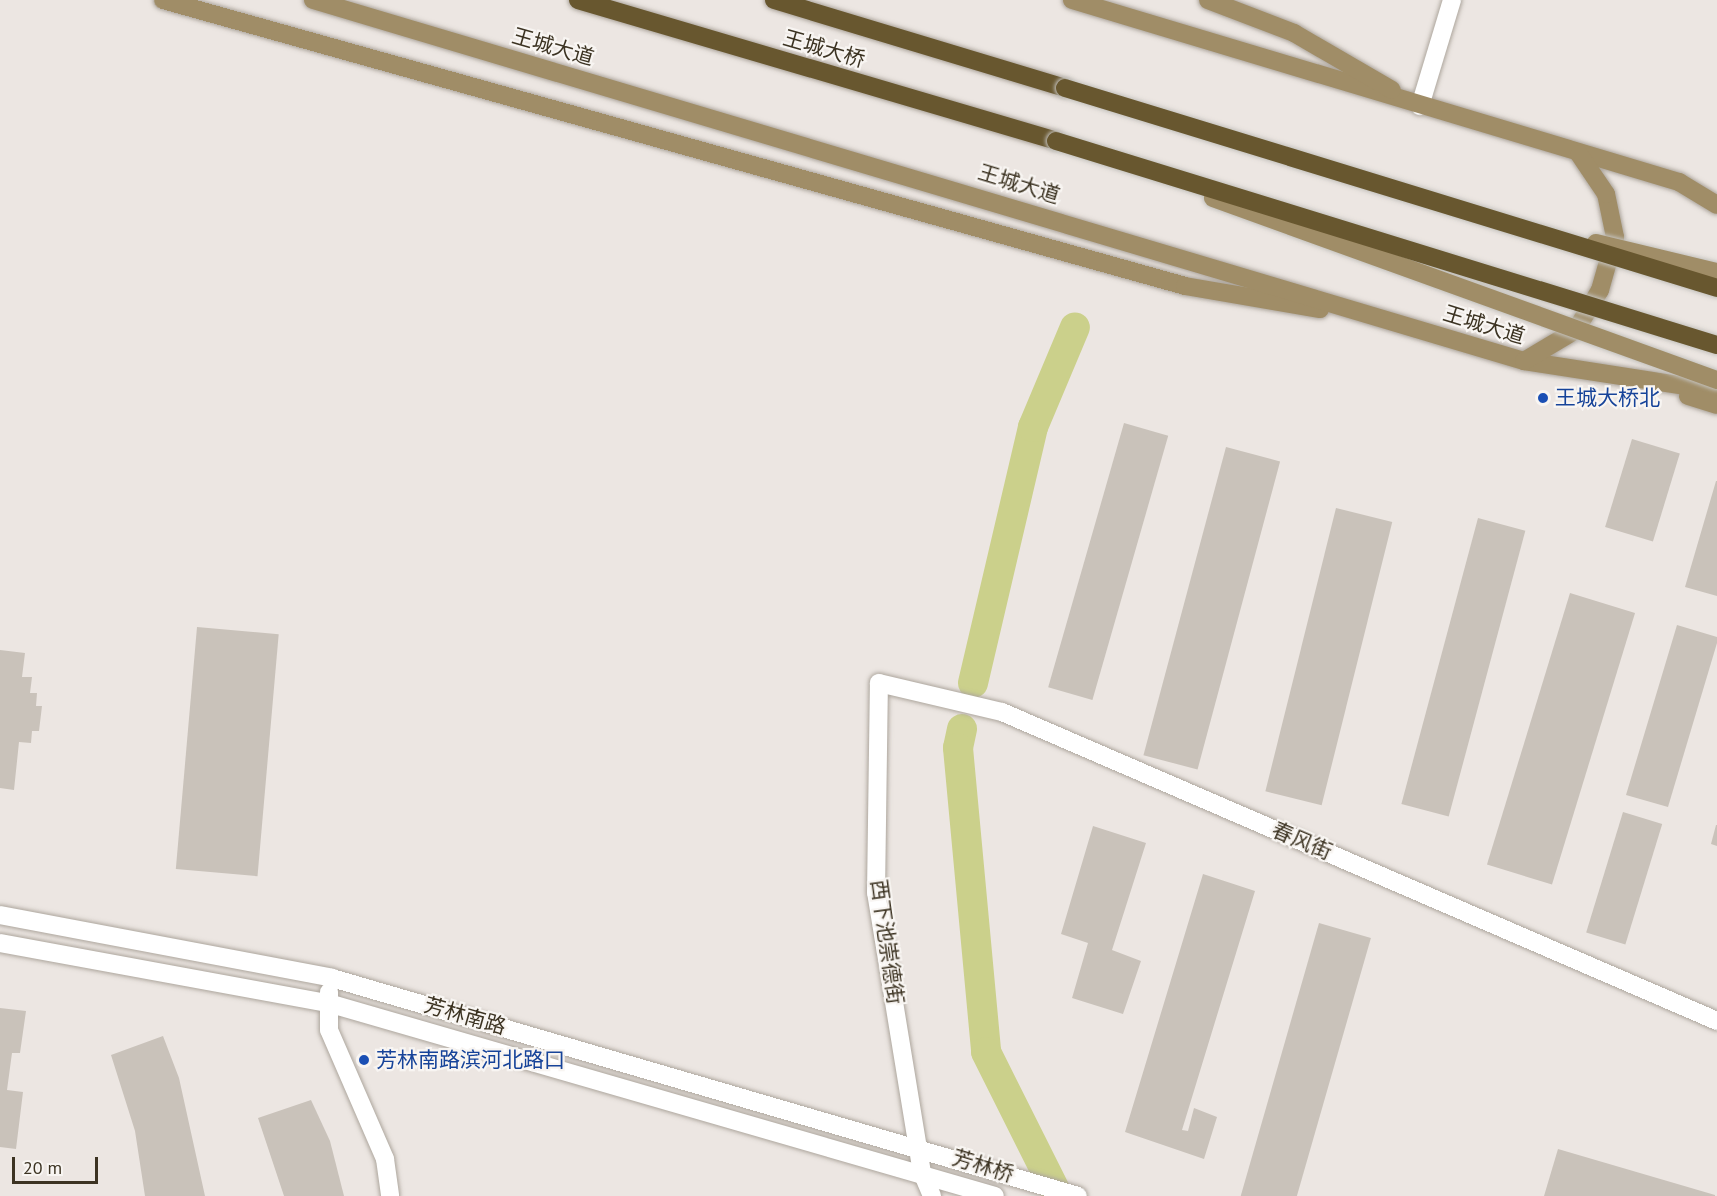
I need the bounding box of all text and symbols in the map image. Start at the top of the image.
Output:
street label: 王城大道 [509,23,597,71]
street label: 王城大桥 [780,25,868,73]
street label: 王城大道 [975,160,1063,208]
street label: 王城大道 [1440,301,1528,349]
place label: 王城大桥北 [1555,385,1660,411]
marker: 王城大桥北 [1536,391,1550,405]
street label: 春风街 [1268,817,1336,865]
street label: 西下池崇德街 [866,878,908,1006]
street label: 芳林南路 [421,992,509,1040]
place label: 芳林南路滨河北路口 [376,1047,565,1073]
marker: 芳林南路滨河北路口 [357,1053,371,1067]
scale bar [15,1145,100,1183]
street label: 芳林桥 [949,1145,1017,1187]
text: 20 m [23,1156,62,1179]

